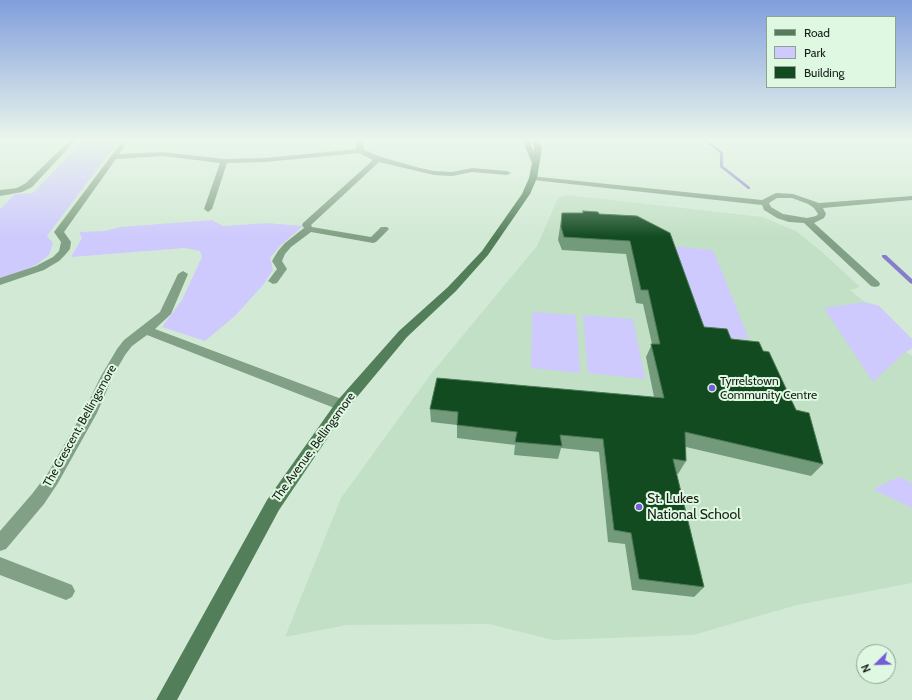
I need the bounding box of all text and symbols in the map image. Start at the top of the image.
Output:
legend [766,16,896,88]
text: Road [804,25,830,40]
text: Park [804,45,826,60]
text: Building [804,65,845,80]
street label: The Crescent, Bellingsmore [40,362,120,490]
place label: Tyrrelstown Community Centre [720,374,817,402]
marker: Tyrrelstown Community Centre [707,383,717,393]
street label: The Avenue, Bellingsmore [270,390,358,504]
place label: St. Lukes National School [647,491,741,524]
marker: St. Lukes National School [634,502,644,512]
north arrow [856,644,896,684]
text: N [858,662,874,675]

